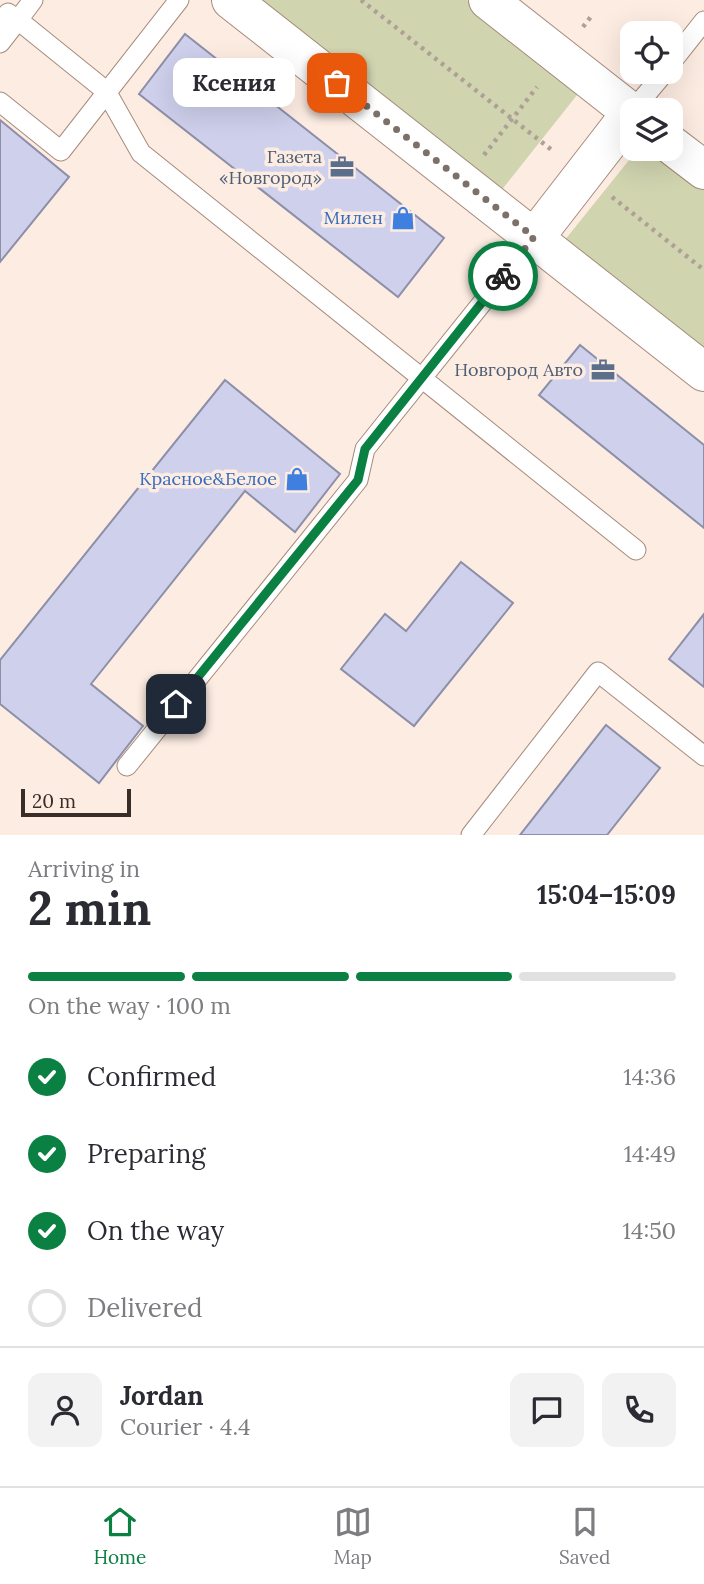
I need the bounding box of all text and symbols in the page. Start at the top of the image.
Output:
map controls [620,21,683,161]
button: locate [620,21,683,84]
pin [307,53,367,113]
callout: Ксения [173,58,295,108]
icon: bag [318,64,356,102]
text: Ксения [192,68,276,97]
button: layers [620,98,683,161]
place label: Газета «Новгород» [219,145,322,189]
office icon: Газета «Новгород» [328,153,356,181]
shop icon: Милен [389,204,417,232]
place label: Милен [324,206,383,229]
courier [468,241,538,311]
icon: bike [484,257,522,295]
office icon: Новгород Авто [589,356,617,384]
place label: Новгород Авто [454,358,583,381]
shop icon: Красное&Белое [283,465,311,493]
place label: Красное&Белое [139,467,277,490]
pin [146,674,206,734]
icon: home [157,685,195,723]
scale bar [21,786,131,818]
text: 20 m [32,789,76,813]
text: Arriving in [28,854,140,883]
text: 15:04–15:09 [537,878,676,911]
text: 2 min [28,879,151,938]
text: On the way · 100 m [28,991,231,1020]
icon: check [28,1058,66,1096]
text: Confirmed [87,1060,216,1093]
text: 14:36 [623,1062,676,1091]
icon: check [28,1135,66,1173]
text: Preparing [87,1137,206,1170]
text: 14:49 [624,1139,676,1168]
icon: check [28,1212,66,1250]
text: On the way [87,1214,224,1247]
text: 14:50 [623,1216,676,1245]
text: Delivered [87,1291,203,1324]
button: person [28,1373,102,1447]
button: chat [510,1373,584,1447]
button: phone [602,1373,676,1447]
text: Jordan [120,1379,204,1412]
text: Courier · 4.4 [120,1412,251,1441]
tab: Home [94,1503,146,1569]
tab: Map [333,1503,372,1569]
tab: Saved [559,1503,610,1569]

